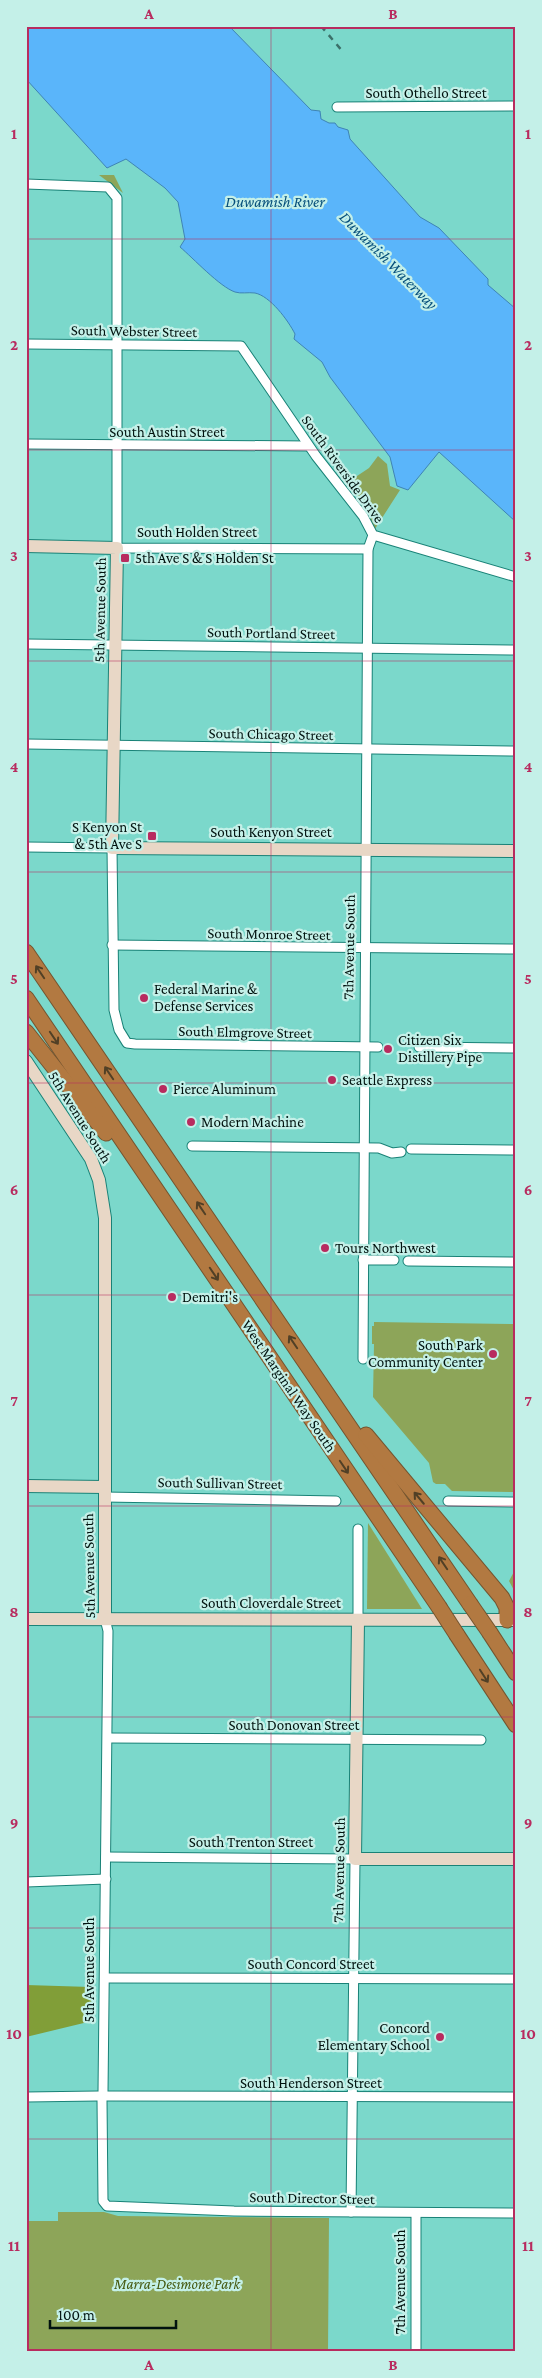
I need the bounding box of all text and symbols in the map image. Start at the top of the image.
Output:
text: A [143,5,154,22]
text: B [388,5,398,22]
street label: South Othello Street [365,85,488,101]
text: 1 [11,125,17,142]
text: 1 [525,125,531,142]
water label: Duwamish River [225,193,325,210]
water label: Duwamish Waterway [336,208,441,313]
street label: South Webster Street [71,322,198,340]
text: 2 [10,336,18,353]
text: 2 [524,336,532,353]
street label: South Riverside Drive [299,412,388,526]
street label: South Austin Street [109,424,226,440]
street label: South Holden Street [137,524,258,540]
text: 3 [10,547,18,564]
text: 3 [524,547,532,564]
place label: 5th Ave S & S Holden St [135,550,275,566]
marker: 5th Ave S & S Holden St [119,552,131,564]
street label: 5th Avenue South [91,557,109,663]
street label: South Portland Street [207,624,336,642]
street label: South Chicago Street [208,725,335,744]
text: 4 [10,758,19,775]
text: 4 [524,758,533,775]
place label: S Kenyon St & 5th Ave S [72,819,143,852]
street label: South Kenyon Street [210,824,333,841]
marker: S Kenyon St & 5th Ave S [146,830,158,842]
street label: 7th Avenue South [340,894,358,1000]
street label: South Monroe Street [207,925,332,943]
one-way arrow [35,965,45,979]
text: 5 [10,970,18,987]
text: 5 [524,970,532,987]
place label: Federal Marine & Defense Services [154,981,258,1014]
marker: Federal Marine & Defense Services [138,992,150,1004]
street label: South Elmgrove Street [178,1023,313,1042]
one-way arrow [49,1031,59,1045]
place label: Citizen Six Distillery Pipe [398,1032,483,1066]
marker: Citizen Six Distillery Pipe [382,1043,394,1055]
one-way arrow [104,1067,114,1081]
street label: 5th Avenue South [45,1068,115,1166]
place label: Seattle Express [342,1072,432,1089]
marker: Seattle Express [326,1074,338,1086]
place label: Pierce Aluminum [173,1081,276,1097]
marker: Pierce Aluminum [157,1083,169,1095]
place label: Modern Machine [201,1114,304,1130]
marker: Modern Machine [185,1116,197,1128]
text: 6 [10,1181,18,1198]
text: 6 [524,1181,532,1198]
one-way arrow [196,1201,206,1215]
place label: Tours Northwest [335,1240,437,1256]
marker: Tours Northwest [319,1242,331,1254]
one-way arrow [209,1267,219,1281]
place label: Demitri's [182,1289,238,1305]
marker: Demitri's [166,1291,178,1303]
street label: West Marginal Way South [238,1317,339,1456]
one-way arrow [288,1335,298,1349]
place label: South Park Community Center [368,1337,484,1371]
marker: South Park Community Center [487,1348,499,1360]
text: 7 [10,1392,18,1409]
text: 7 [524,1392,532,1409]
one-way arrow [339,1459,349,1473]
street label: South Sullivan Street [157,1474,284,1492]
one-way arrow [413,1492,424,1505]
street label: 5th Avenue South [80,1513,98,1619]
one-way arrow [437,1557,447,1571]
street label: South Cloverdale Street [201,1595,342,1611]
text: 8 [9,1603,19,1620]
text: 8 [523,1603,533,1620]
one-way arrow [479,1668,489,1682]
street label: South Donovan Street [229,1717,360,1733]
text: 9 [10,1814,18,1831]
text: 9 [524,1814,532,1831]
street label: 7th Avenue South [330,1817,348,1923]
street label: South Trenton Street [189,1834,314,1850]
street label: 5th Avenue South [81,1917,97,2023]
street label: South Concord Street [248,1956,376,1972]
place label: Concord Elementary School [318,2020,430,2054]
text: 10 [6,2025,22,2042]
text: 10 [520,2025,536,2042]
marker: Concord Elementary School [434,2031,446,2043]
street label: South Henderson Street [240,2075,383,2091]
street label: South Director Street [249,2189,376,2207]
street label: 7th Avenue South [392,2229,408,2335]
text: 11 [8,2237,20,2254]
text: 11 [522,2237,534,2254]
park label: Marra-Desimone Park [113,2276,241,2292]
scale bar [50,2298,176,2330]
text: 100 m [58,2307,95,2323]
text: A [143,2356,154,2373]
text: B [388,2356,398,2373]

